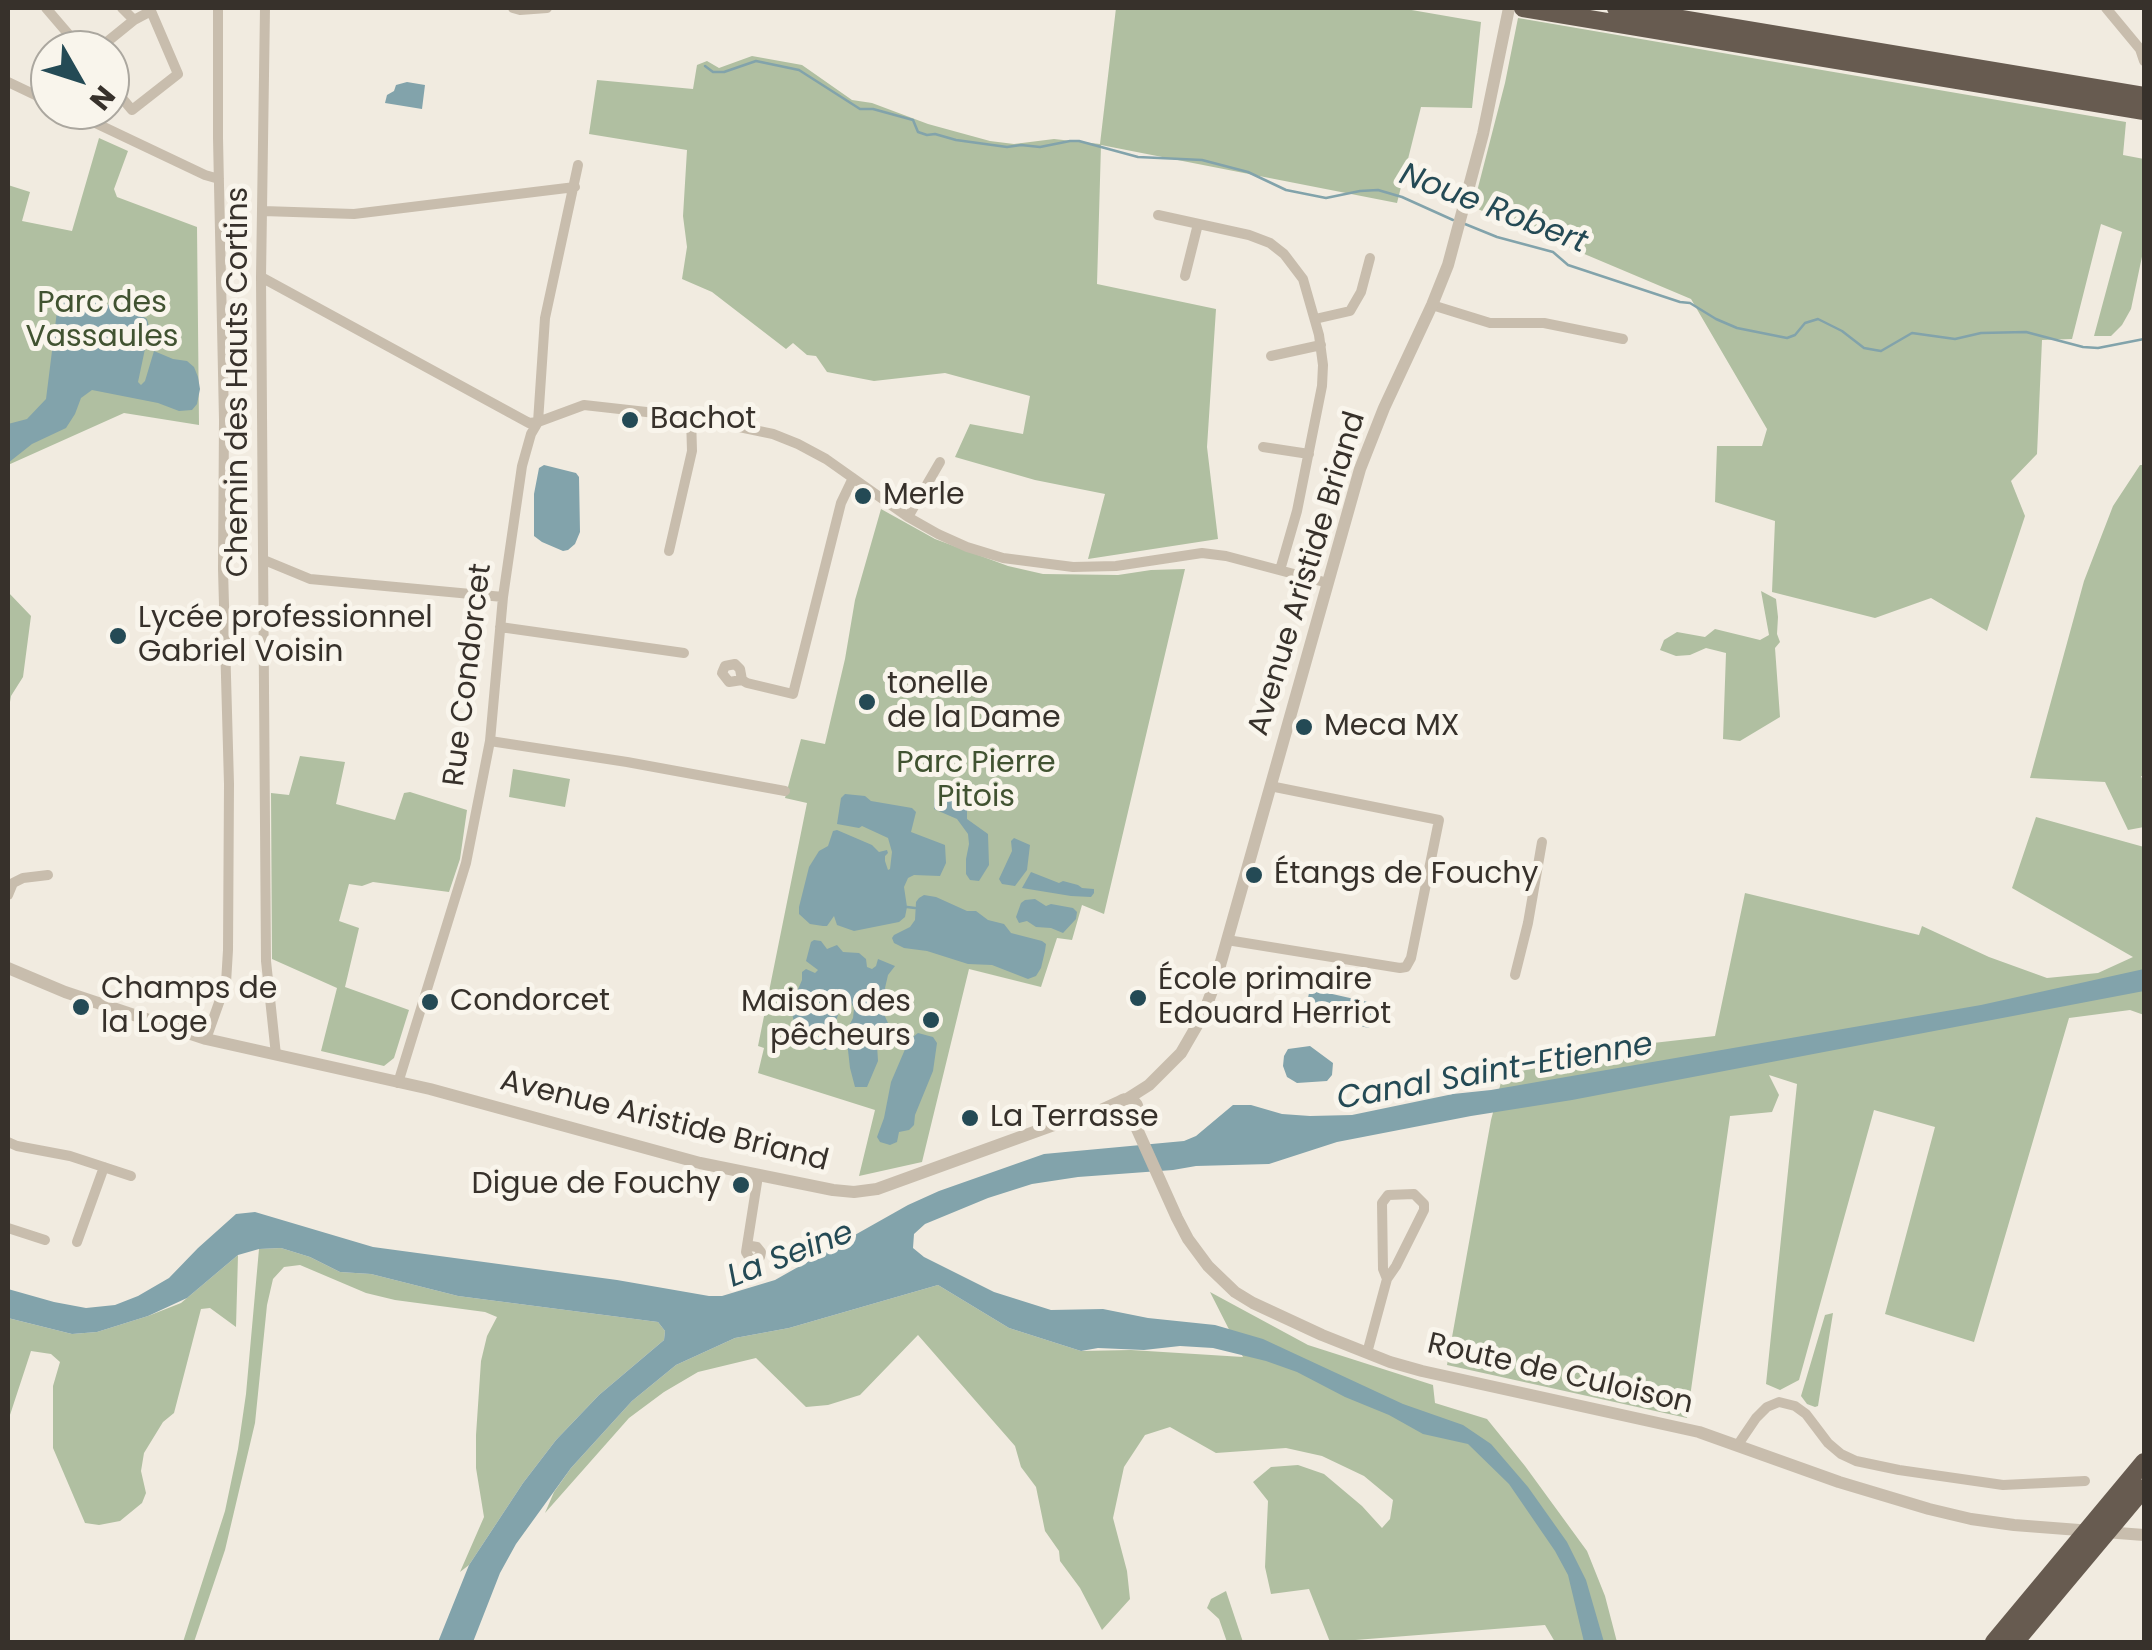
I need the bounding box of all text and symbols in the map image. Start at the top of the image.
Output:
north arrow [30,30,130,130]
text: N [80,77,124,118]
water label: Noue Robert [1394,157,1592,263]
street label: Chemin des Hauts Cortins [221,187,257,577]
park label: Parc des Vassaules [26,286,178,356]
place label: Bachot [650,402,756,438]
street label: Avenue Aristide Briand [1242,408,1374,740]
marker: Bachot [619,409,641,431]
place label: Merle [883,478,965,514]
marker: Merle [852,485,874,507]
street label: Rue Condorcet [437,562,501,788]
place label: Lycée professionnel Gabriel Voisin [138,601,433,672]
marker: Lycée professionnel Gabriel Voisin [107,625,129,647]
place label: tonelle de la Dame [887,667,1061,738]
marker: tonelle de la Dame [856,691,878,713]
place label: Meca MX [1324,709,1459,745]
marker: Meca MX [1293,716,1315,738]
park label: Parc Pierre Pitois [896,746,1056,816]
place label: Étangs de Fouchy [1274,857,1538,893]
marker: Étangs de Fouchy [1243,864,1265,886]
place label: École primaire Edouard Herriot [1158,963,1391,1034]
place label: Champs de la Loge [101,972,277,1042]
place label: Condorcet [450,984,610,1020]
place label: Maison des pêcheurs [741,985,911,1056]
marker: École primaire Edouard Herriot [1127,987,1149,1009]
marker: Condorcet [419,991,441,1013]
marker: Champs de la Loge [70,996,92,1018]
marker: Maison des pêcheurs [920,1009,942,1031]
water label: Canal Saint-Etienne [1334,1026,1656,1120]
street label: Avenue Aristide Briand [496,1064,832,1180]
place label: La Terrasse [990,1100,1159,1136]
marker: La Terrasse [959,1107,981,1129]
place label: Digue de Fouchy [472,1167,721,1203]
marker: Digue de Fouchy [730,1174,752,1196]
water label: La Seine [723,1214,859,1298]
street label: Route de Culoison [1424,1327,1696,1423]

